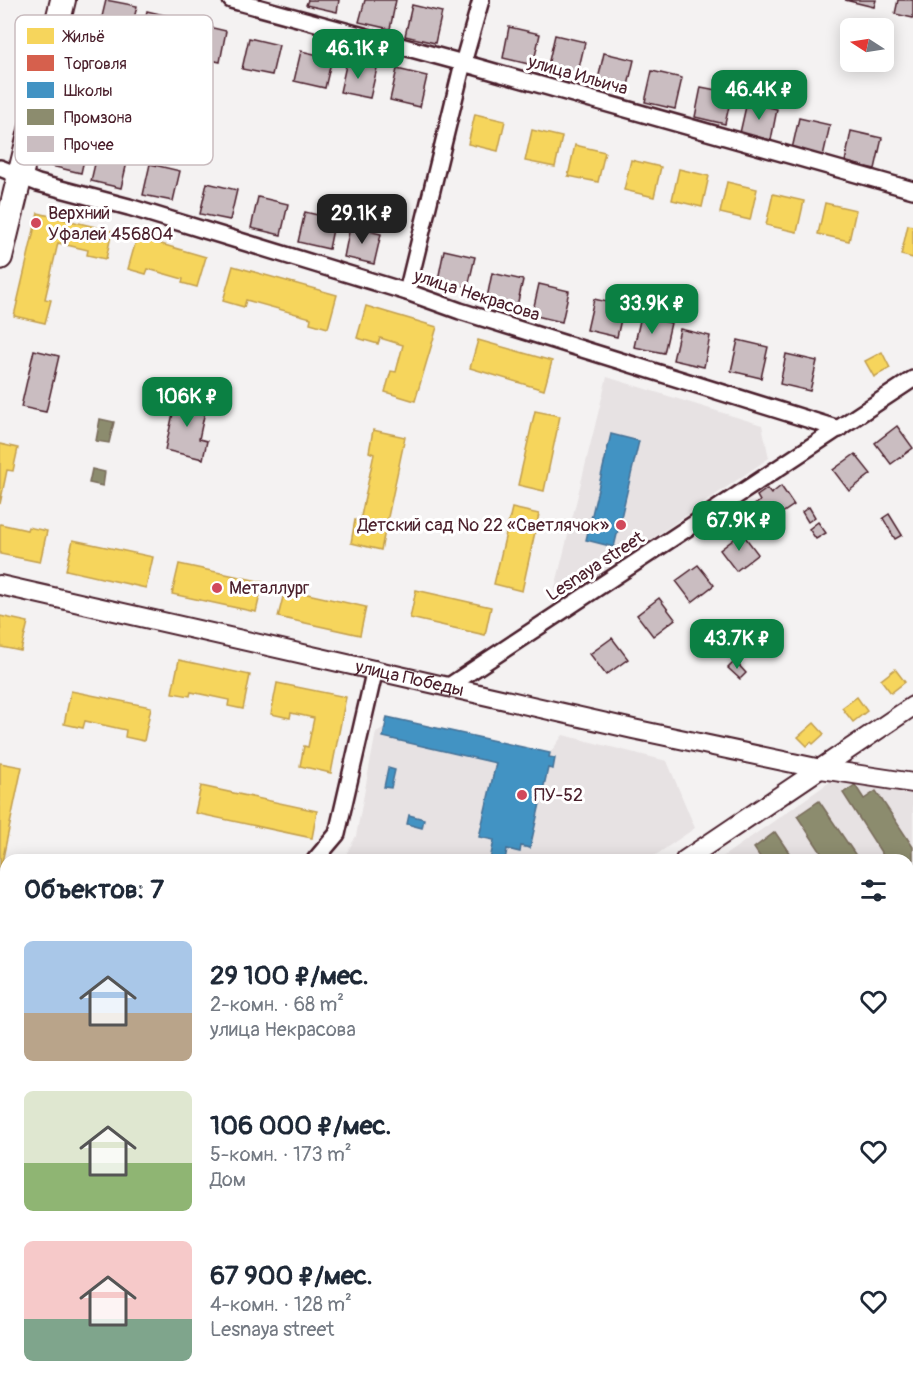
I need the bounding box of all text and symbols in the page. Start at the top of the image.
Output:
legend [15,15,213,165]
north arrow [840,18,894,72]
map controls [840,18,894,72]
text: Жильё [61,27,105,47]
pin: 46.1K ₽ [303,29,413,80]
text: 46.1K ₽ [326,36,390,61]
street label: улица Ильича [524,50,630,101]
text: Торговля [64,54,127,74]
pin: 46.4K ₽ [704,70,814,121]
text: 46.4K ₽ [725,77,793,102]
text: Школы [64,81,113,101]
text: Промзона [64,108,132,128]
text: Прочее [64,135,114,155]
pin: 29.1K ₽ [307,194,417,245]
text: 29.1K ₽ [331,201,393,226]
place label: Верхний Уфалей 456804 [48,202,174,246]
marker: Верхний Уфалей 456804 [29,216,43,230]
street label: улица Некрасова [410,264,543,327]
pin: 33.9K ₽ [597,284,707,335]
text: 33.9K ₽ [619,291,685,316]
pin: 106K ₽ [138,377,236,428]
text: 106K ₽ [156,384,218,409]
pin: 67.9K ₽ [684,501,794,552]
text: 67.9K ₽ [706,508,772,533]
place label: Детский сад № 22 «Светлячок» [356,514,609,537]
marker: Детский сад № 22 «Светлячок» [614,518,628,532]
street label: Lesnaya street [542,526,649,607]
place label: Металлург [229,577,309,600]
marker: Металлург [210,581,224,595]
pin: 43.7K ₽ [682,619,792,670]
text: 43.7K ₽ [704,626,770,651]
street label: улица Победы [352,655,466,702]
place label: ПУ-52 [534,784,583,807]
marker: ПУ-52 [515,788,529,802]
text: Объектов: 7 [24,874,164,906]
icon: filters [857,874,890,907]
text: 29 100 ₽/мес. [210,960,369,992]
icon: home [72,965,144,1037]
icon: heart [857,985,890,1018]
text: 2-комн. · 68 m² [210,992,344,1017]
text: улица Некрасова [210,1017,356,1042]
text: 106 000 ₽/мес. [210,1110,391,1142]
icon: home [72,1115,144,1187]
icon: heart [857,1135,890,1168]
text: 5-комн. · 173 m² [210,1142,352,1167]
text: Дом [210,1167,246,1192]
text: 67 900 ₽/мес. [210,1260,373,1292]
icon: home [72,1265,144,1337]
icon: heart [857,1285,890,1318]
text: 4-комн. · 128 m² [210,1292,352,1317]
text: Lesnaya street [210,1317,334,1342]

